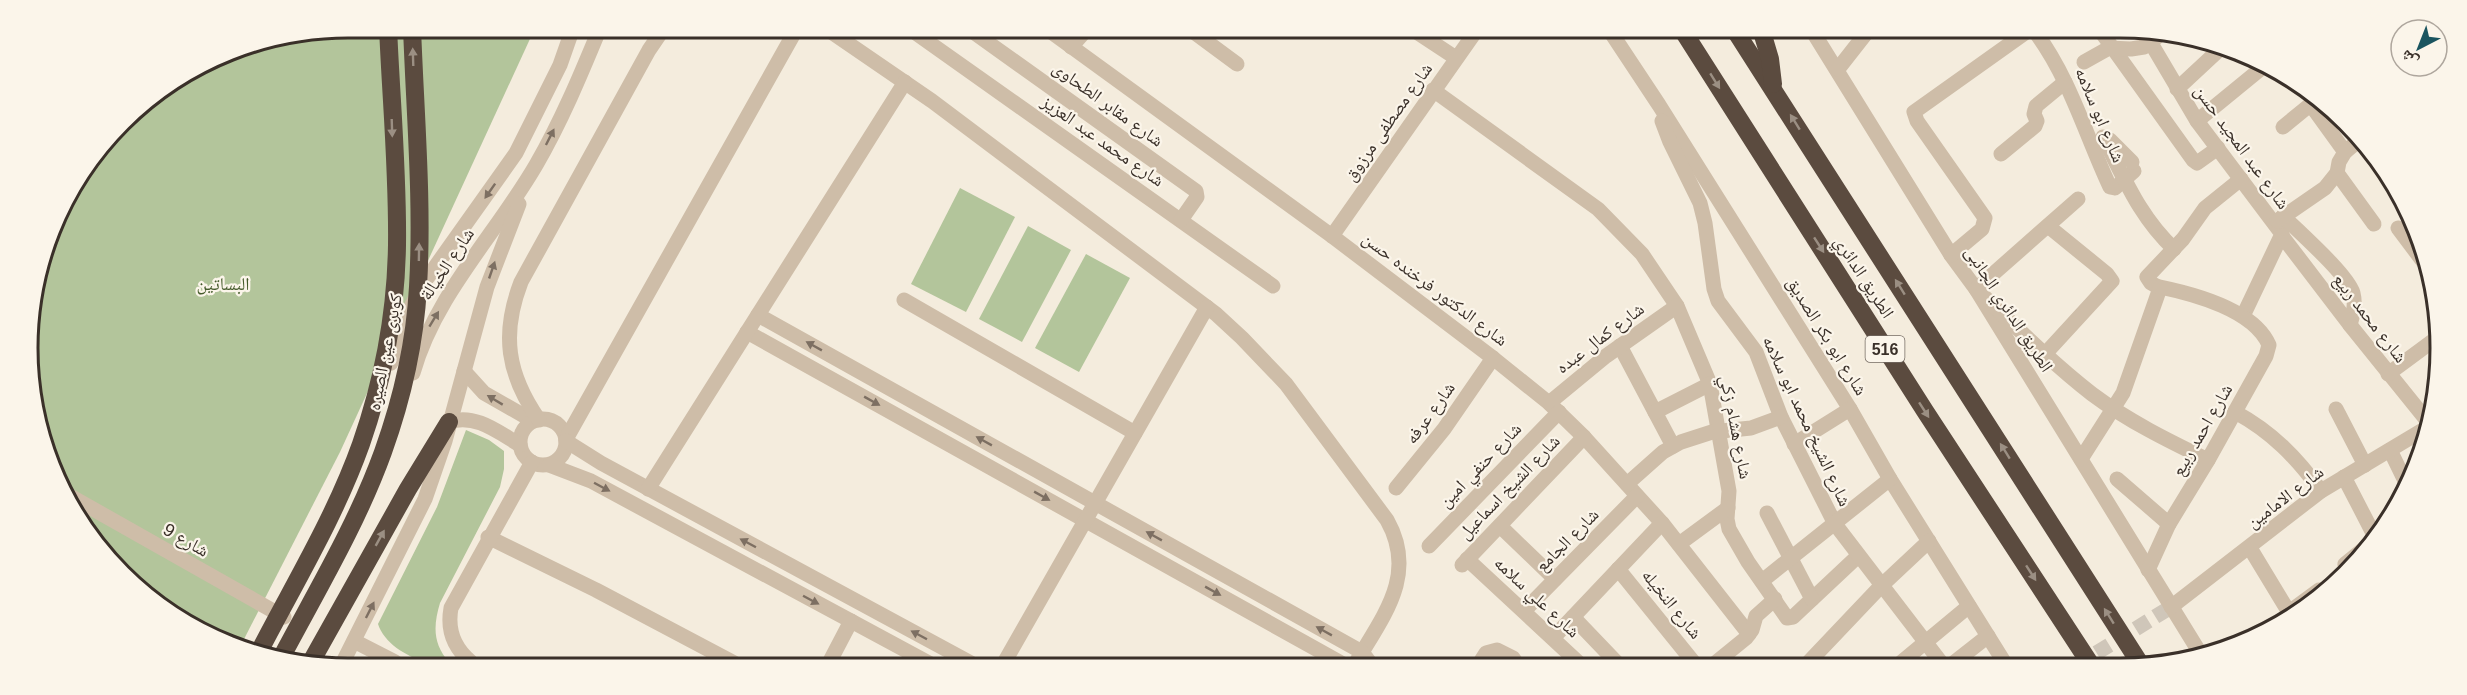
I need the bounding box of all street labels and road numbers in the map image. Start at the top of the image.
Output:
street label: شارع مقابر الطحاوى [1048,57,1167,152]
street label: شارع مصطفى مرزوق [1340,59,1437,185]
street label: شارع ابو سلامه [2070,65,2129,166]
street label: شارع عبد المجيد حسن [2189,81,2294,214]
street label: شارع محمد عبد العزيز [1037,91,1168,191]
street label: شارع الخيالة [416,224,479,304]
street label: شارع الدكتور فرخنده حسن [1358,228,1511,351]
street label: الطريق الدائري [1826,232,1898,324]
street label: الطريق الدائري الجانبى [1957,242,2057,378]
street label: شارع محمد ربيع [2327,270,2411,368]
street label: شارع ابو بكر الصديق [1782,273,1871,399]
street label: كوبرى عين الصيره [364,291,407,412]
street label: شارع كمال عبده [1552,299,1648,378]
street label: شارع الشيخ محمد ابو سلامه [1757,333,1855,510]
road number: 516 [1866,336,1904,362]
street label: شارع هشام زكي [1712,373,1756,482]
street label: شارع عرفه [1401,378,1460,448]
street label: شارع احمد ربيع [2168,380,2238,481]
street label: شارع حنفي امين [1435,419,1529,515]
street label: شارع الشيخ اسماعيل [1454,431,1565,545]
street label: شارع الامامين [2243,462,2328,533]
street label: شارع الجامع [1531,504,1604,577]
street label: شارع 9 [159,519,212,562]
street label: شارع علي سلامه [1487,552,1584,645]
street label: شارع النخيله [1637,565,1706,643]

